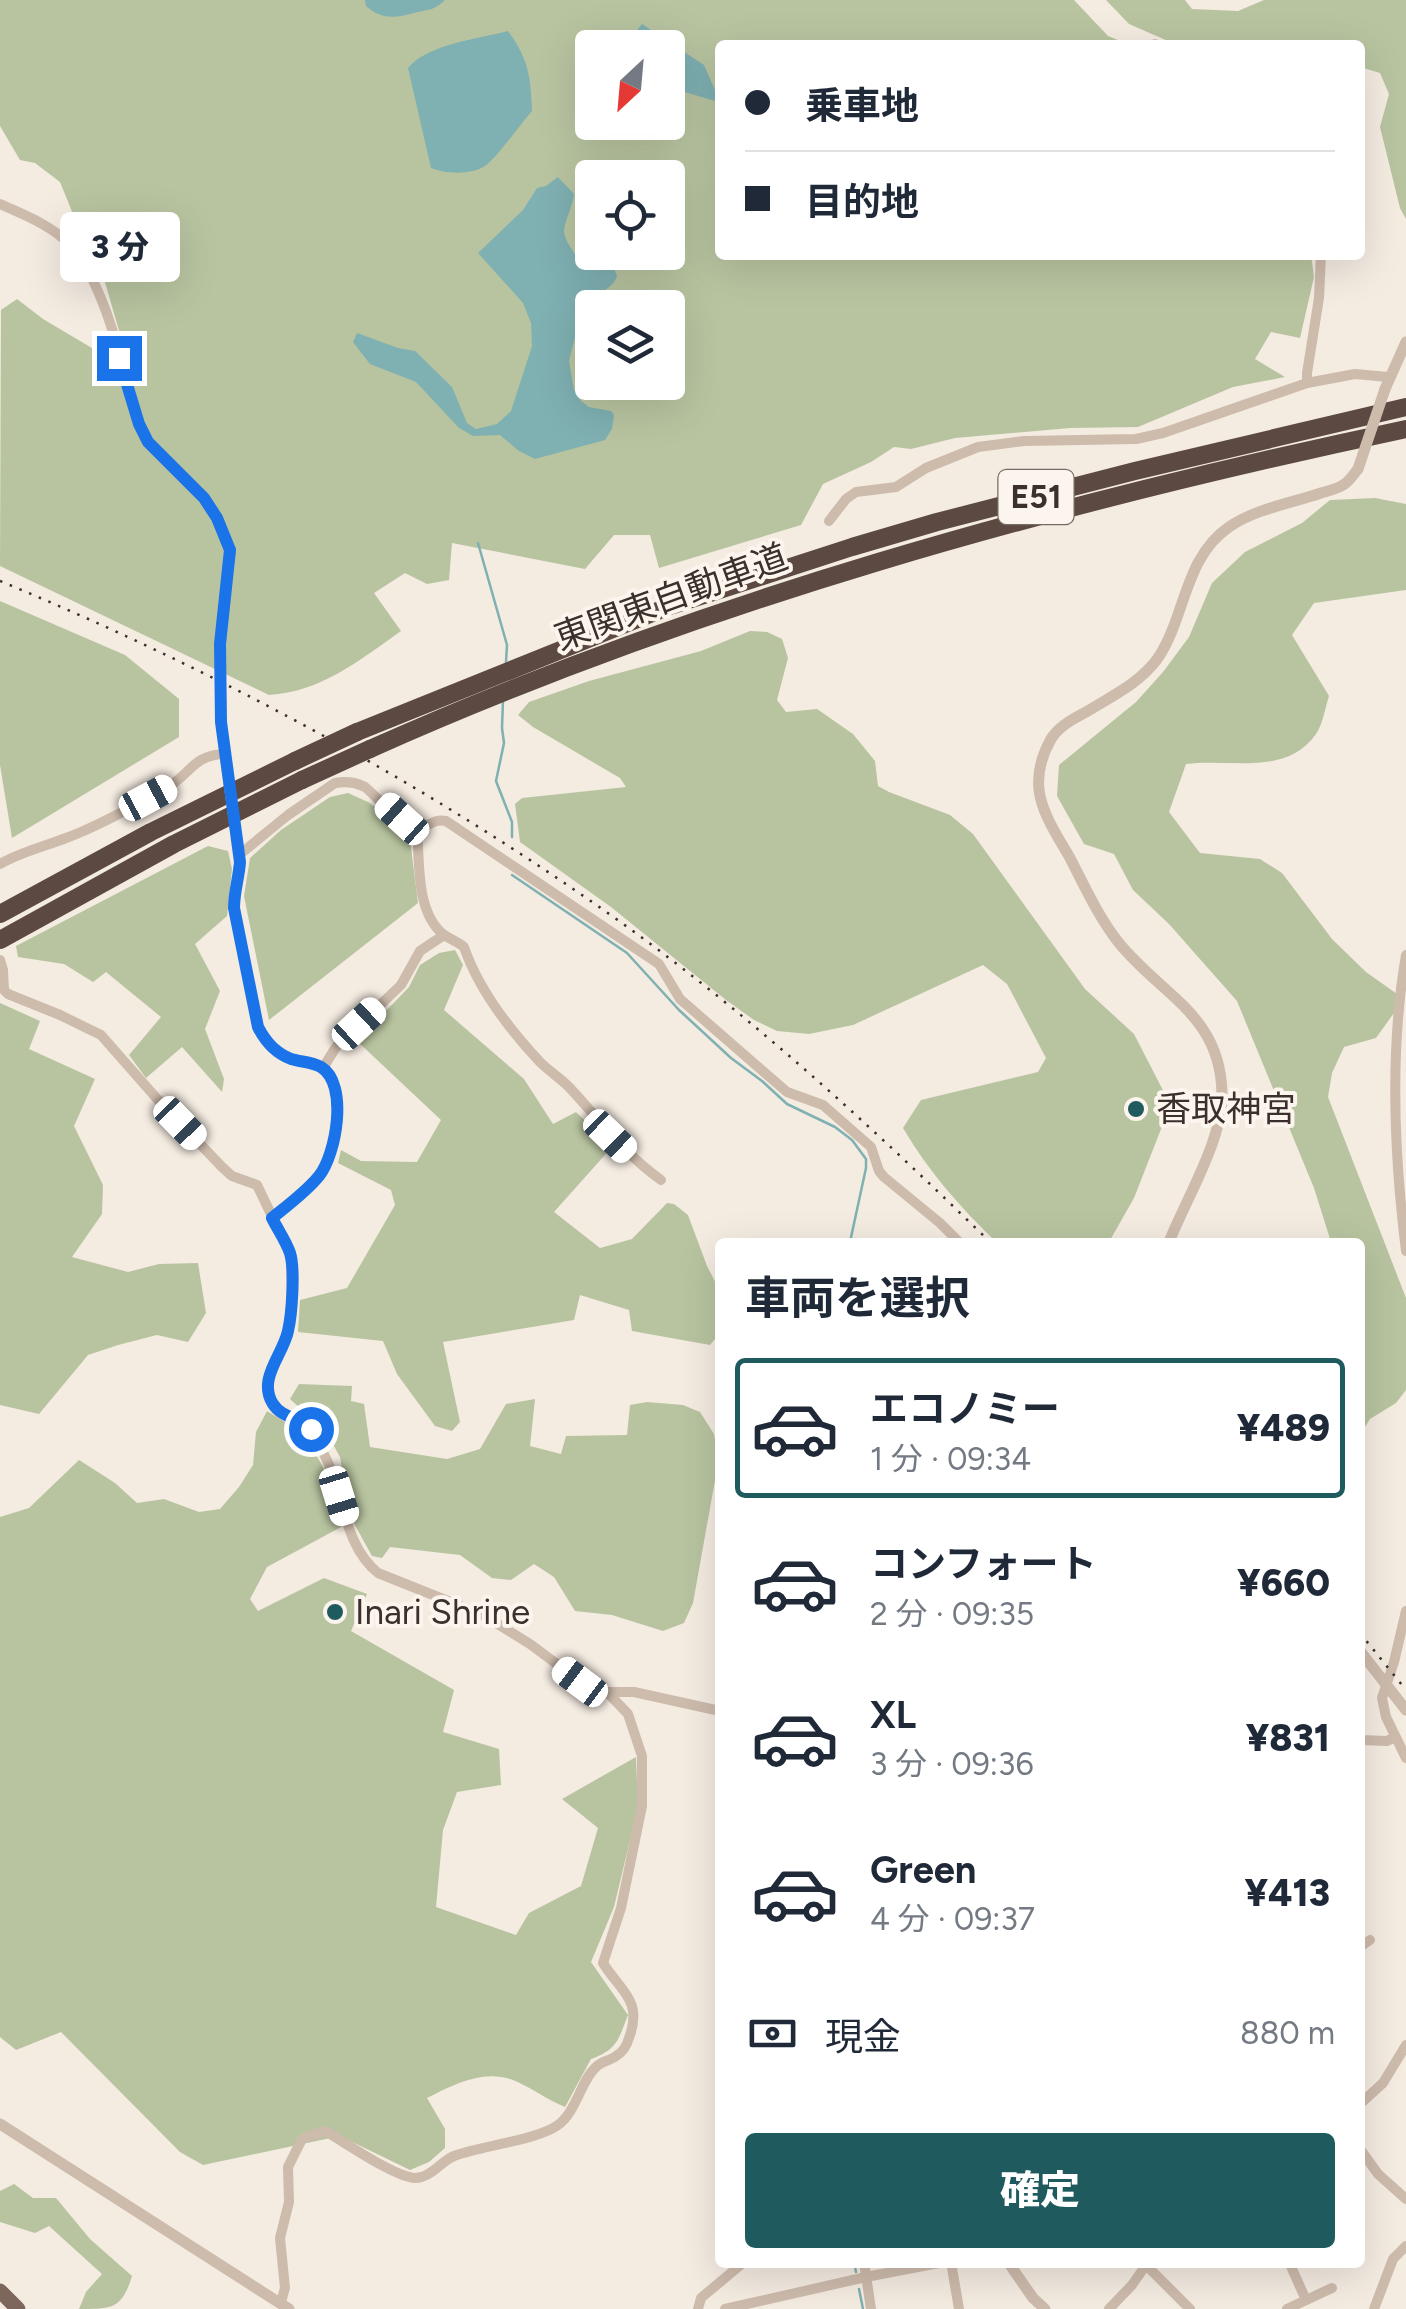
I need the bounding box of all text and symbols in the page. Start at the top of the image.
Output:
north arrow [575,30,685,140]
map controls [575,30,685,400]
text: 乗車地 [805,83,919,129]
button: locate [575,160,685,270]
text: 目的地 [805,179,919,225]
callout: 3 分 [59,213,179,283]
text: 3 分 [91,228,149,266]
button: layers [575,290,685,400]
route end [97,336,142,381]
road number: E51 [998,470,1074,524]
street label: 東関東自動車道 [549,535,793,659]
car [114,771,182,825]
car [370,788,434,850]
car [327,993,391,1055]
place label: 香取神宮 [1156,1088,1296,1130]
car [148,1091,212,1155]
marker: 香取神宮 [1125,1098,1147,1120]
car [578,1104,642,1168]
text: 車両を選択 [745,1271,970,1325]
icon: car [750,1383,840,1473]
text: エコノミー [870,1386,1060,1432]
text: ¥489 [1237,1405,1330,1451]
route start [289,1407,334,1452]
text: 1 分 · 09:34 [870,1440,1031,1478]
car [316,1463,362,1529]
icon: car [750,1538,840,1628]
text: コンフォート [870,1541,1097,1587]
text: ¥660 [1237,1560,1330,1606]
place label: Inari Shrine [355,1591,530,1633]
text: 2 分 · 09:35 [870,1595,1034,1633]
marker: Inari Shrine [324,1601,346,1623]
car [547,1652,613,1712]
text: XL [870,1692,916,1738]
icon: car [750,1693,840,1783]
text: ¥831 [1246,1715,1330,1761]
text: 3 分 · 09:36 [870,1745,1034,1783]
text: Green [870,1847,976,1893]
icon: car [750,1848,840,1938]
text: ¥413 [1245,1870,1330,1916]
text: 4 分 · 09:37 [870,1900,1035,1938]
icon: cash [745,2006,800,2061]
text: 現金 [825,2014,901,2060]
text: 880 m [1240,2014,1335,2052]
button: 確定 [745,2133,1335,2248]

